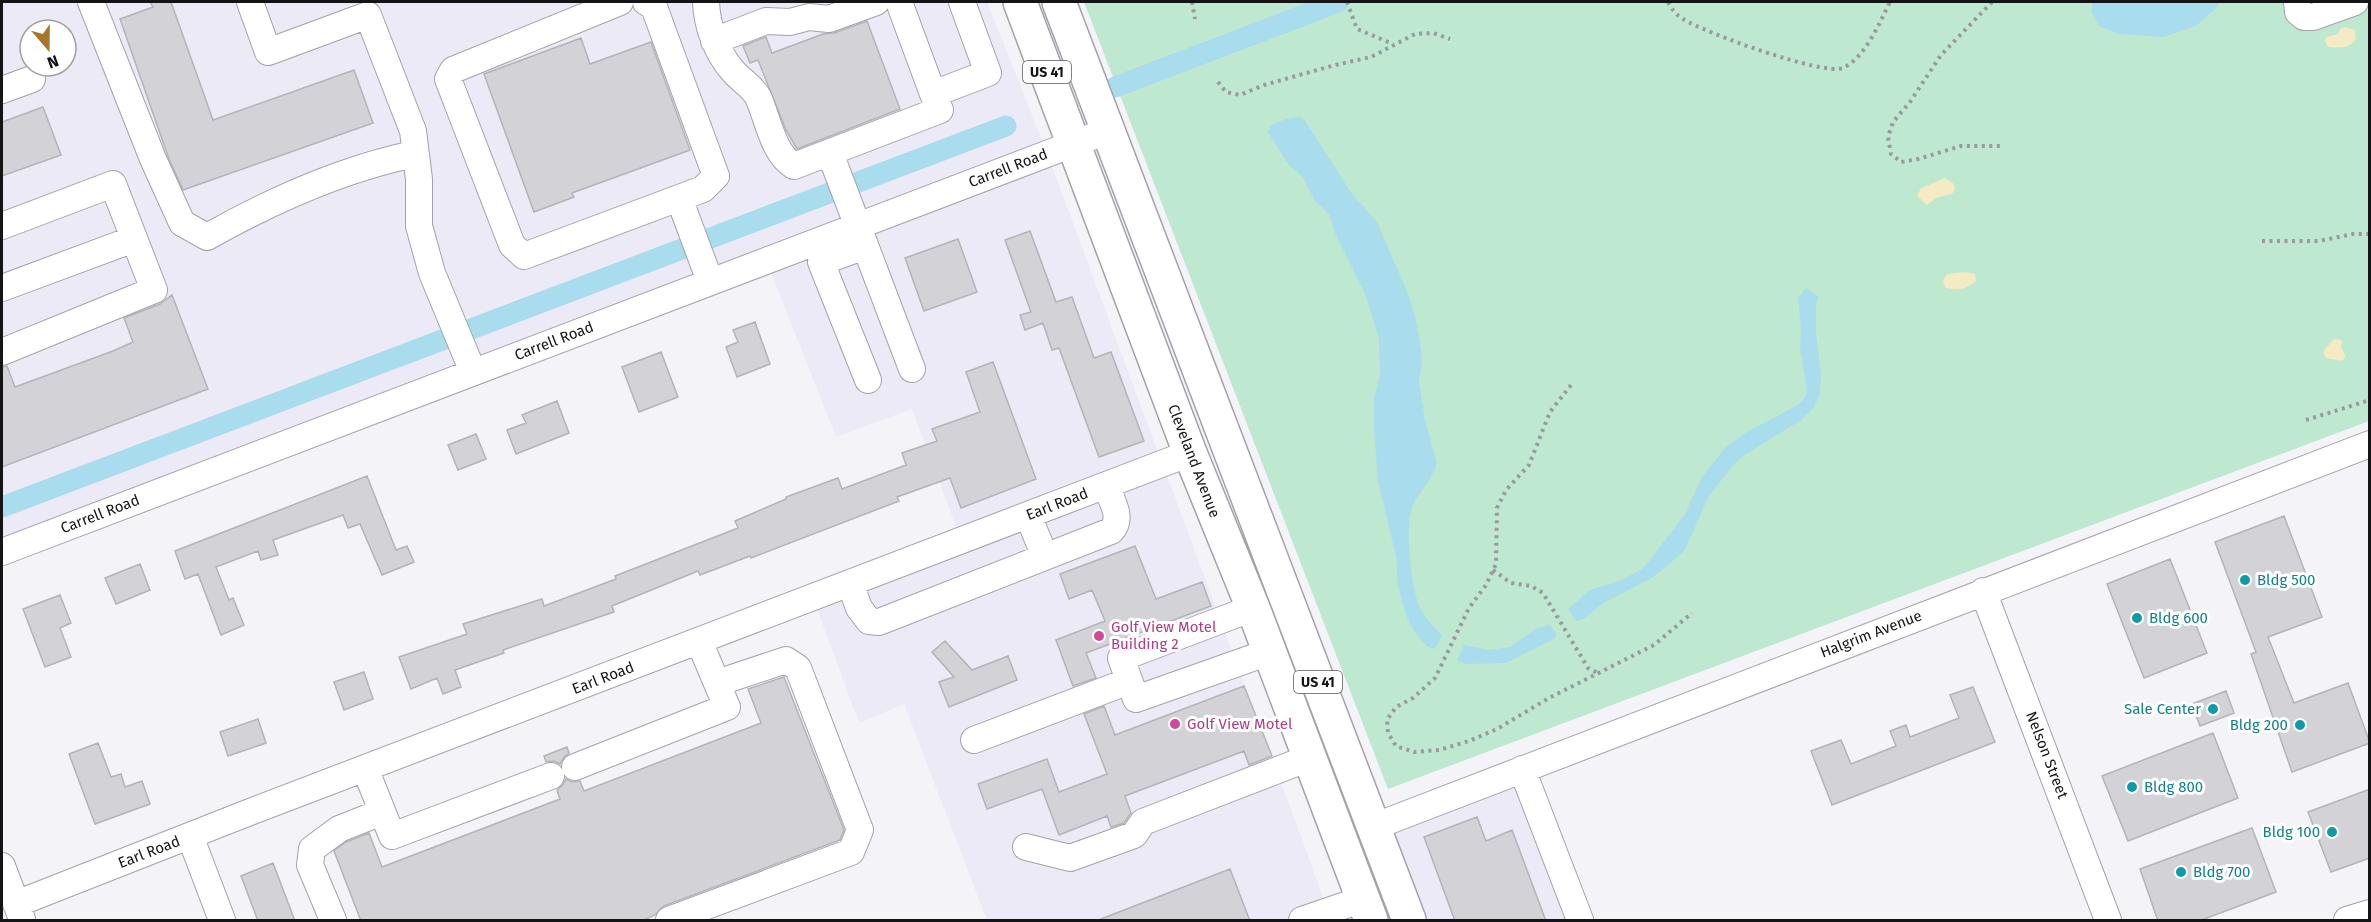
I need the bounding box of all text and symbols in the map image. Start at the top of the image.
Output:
north arrow [18,18,78,78]
text: N [45,51,61,72]
road number: US 41 [1023,61,1071,83]
street label: Carrell Road [966,145,1050,191]
street label: Carrell Road [512,318,596,364]
street label: Cleveland Avenue [1164,402,1224,520]
street label: Earl Road [1024,484,1090,524]
street label: Carrell Road [58,491,142,537]
place label: Bldg 500 [2257,571,2315,589]
marker: Bldg 500 [2238,573,2252,587]
street label: Halgrim Avenue [1818,606,1924,662]
place label: Bldg 600 [2149,609,2208,627]
marker: Bldg 600 [2130,611,2144,625]
place label: Golf View Motel Building 2 [1111,618,1217,653]
marker: Golf View Motel Building 2 [1092,629,1106,643]
street label: Earl Road [570,658,636,698]
road number: US 41 [1294,671,1342,693]
place label: Sale Center [2124,700,2201,718]
marker: Sale Center [2206,702,2220,716]
street label: Nelson Street [2022,709,2072,802]
place label: Golf View Motel [1187,715,1293,733]
place label: Bldg 200 [2230,716,2288,734]
marker: Golf View Motel [1168,717,1182,731]
marker: Bldg 200 [2293,718,2307,732]
place label: Bldg 800 [2144,778,2203,796]
marker: Bldg 800 [2125,780,2139,794]
place label: Bldg 100 [2263,823,2320,841]
marker: Bldg 100 [2325,825,2339,839]
street label: Earl Road [116,832,182,872]
place label: Bldg 700 [2193,863,2250,881]
marker: Bldg 700 [2174,865,2188,879]

